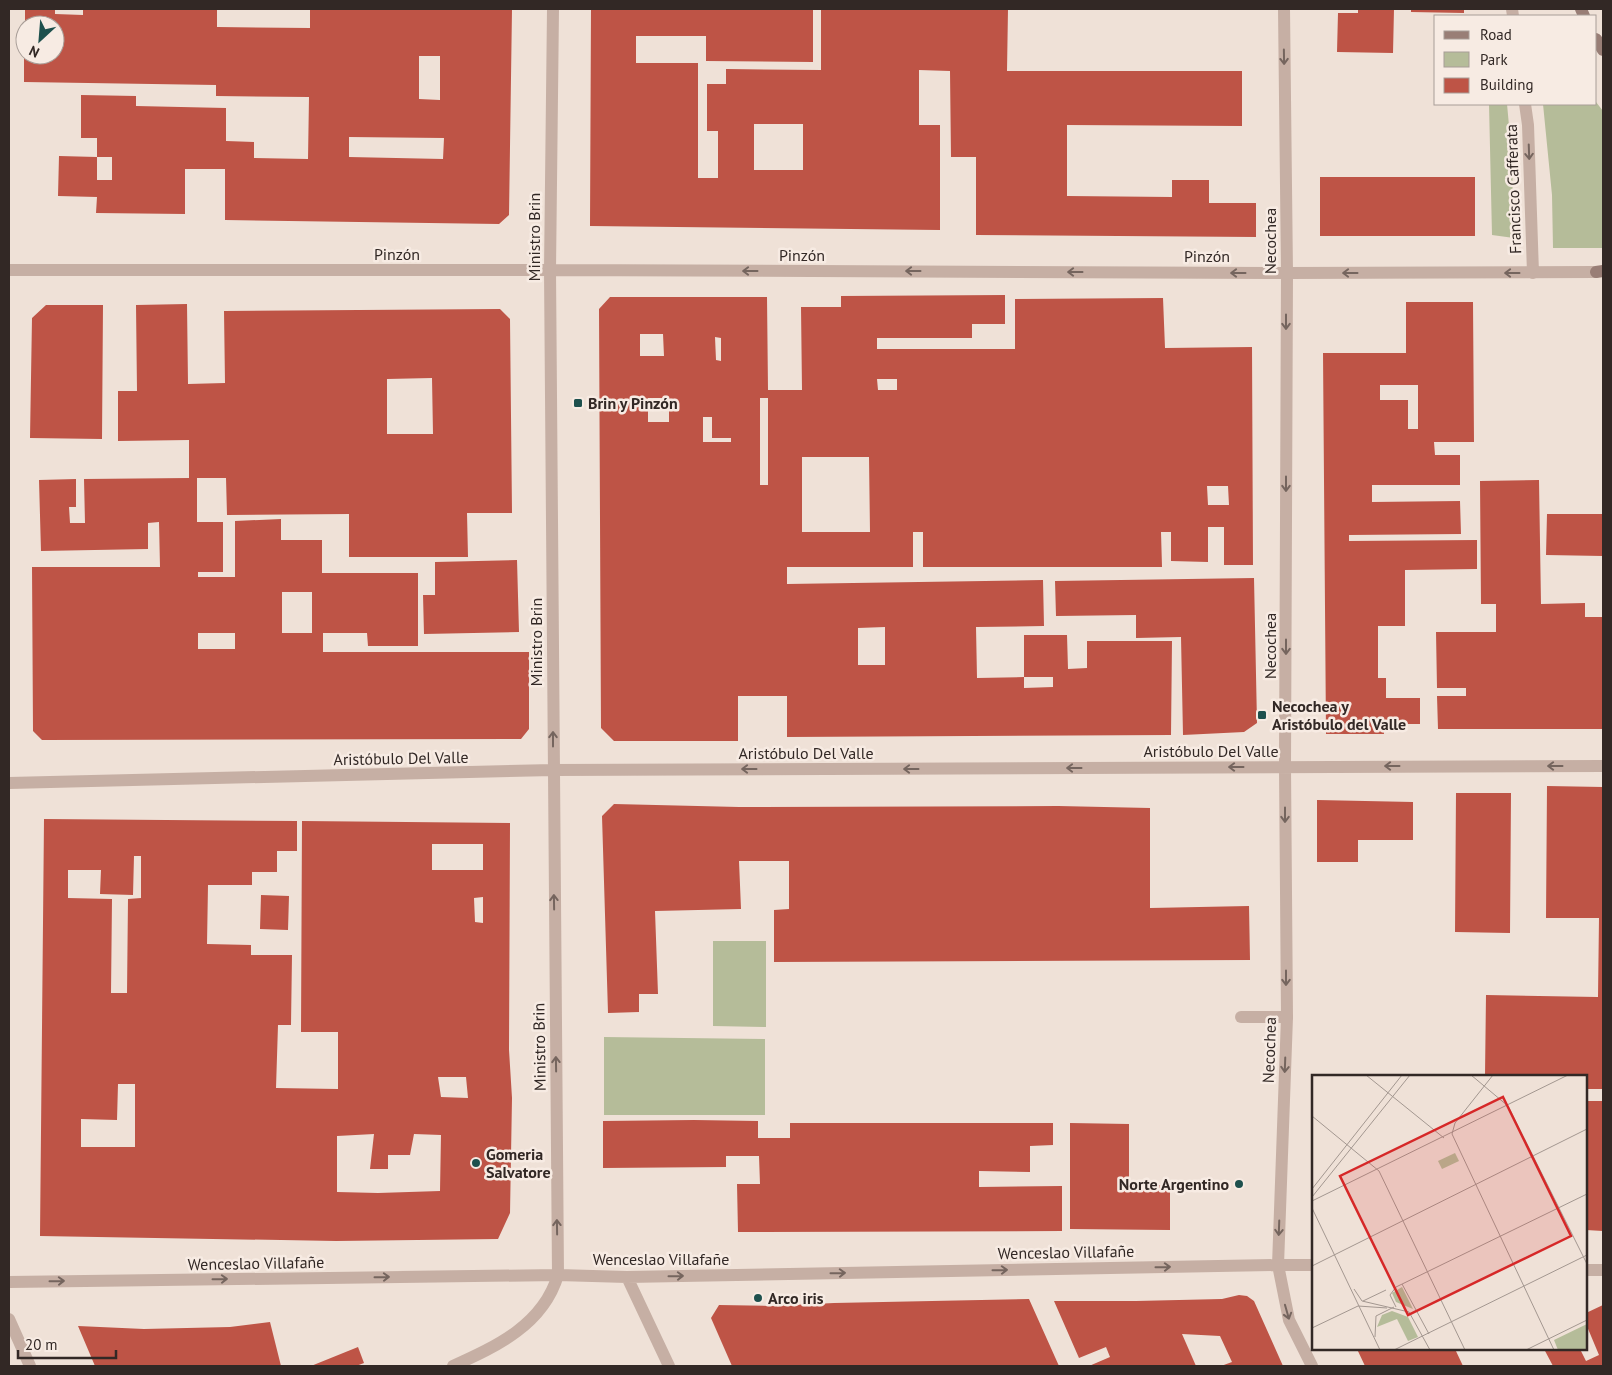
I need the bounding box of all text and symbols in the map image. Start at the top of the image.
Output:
north arrow [15,15,65,65]
legend [1434,15,1597,105]
text: Road [1480,25,1512,44]
text: N [26,42,42,62]
one-way arrow [1279,49,1289,65]
text: Park [1480,50,1508,69]
text: Building [1480,75,1534,94]
street label: Francisco Cafferata [1501,124,1525,254]
one-way arrow [1524,144,1534,160]
street label: Ministro Brin [524,193,544,281]
street label: Necochea [1260,208,1280,274]
street label: Pinzón [374,244,420,264]
street label: Pinzón [779,245,825,265]
street label: Pinzón [1184,246,1230,266]
one-way arrow [743,266,759,276]
one-way arrow [905,266,922,276]
one-way arrow [1068,267,1084,277]
one-way arrow [1230,268,1246,278]
one-way arrow [1342,268,1358,278]
one-way arrow [1504,268,1520,278]
one-way arrow [1281,313,1291,329]
place label: Brin y Pinzón [588,393,678,413]
marker: Brin y Pinzón [572,397,584,409]
one-way arrow [1281,476,1291,492]
street label: Ministro Brin [526,598,546,686]
street label: Necochea [1260,613,1280,679]
one-way arrow [1281,638,1291,654]
place label: Necochea y Aristóbulo del Valle [1272,696,1406,734]
marker: Necochea y Aristóbulo del Valle [1256,709,1268,721]
one-way arrow [548,731,558,748]
street label: Aristóbulo Del Valle [1143,741,1279,761]
street label: Aristóbulo Del Valle [738,743,874,763]
street label: Aristóbulo Del Valle [333,747,469,769]
one-way arrow [1384,761,1400,771]
one-way arrow [1547,761,1563,771]
one-way arrow [1229,762,1245,772]
one-way arrow [1066,763,1082,773]
one-way arrow [741,764,758,774]
one-way arrow [904,764,920,773]
one-way arrow [1281,807,1290,823]
one-way arrow [549,894,559,910]
one-way arrow [1281,970,1291,986]
street label: Ministro Brin [528,1003,550,1091]
street label: Necochea [1258,1017,1280,1083]
one-way arrow [551,1056,561,1072]
one-way arrow [1280,1057,1290,1073]
inset map [1312,1075,1587,1350]
place label: Gomeria Salvatore [486,1144,551,1182]
marker: Gomeria Salvatore [470,1157,482,1169]
place label: Norte Argentino [1119,1174,1229,1194]
marker: Norte Argentino [1233,1178,1245,1190]
one-way arrow [552,1219,562,1235]
one-way arrow [1274,1219,1284,1235]
street label: Wenceslao Villafañe [997,1241,1135,1263]
street label: Wenceslao Villafañe [593,1249,729,1269]
street label: Wenceslao Villafañe [187,1252,325,1274]
one-way arrow [1154,1262,1171,1272]
one-way arrow [992,1265,1008,1275]
one-way arrow [830,1268,846,1278]
one-way arrow [667,1271,683,1281]
one-way arrow [374,1273,390,1282]
one-way arrow [212,1274,228,1284]
one-way arrow [49,1276,65,1286]
place label: Arco iris [768,1288,824,1308]
marker: Arco iris [752,1292,764,1304]
one-way arrow [1283,1304,1293,1320]
scale bar [18,1328,115,1360]
text: 20 m [25,1335,58,1354]

